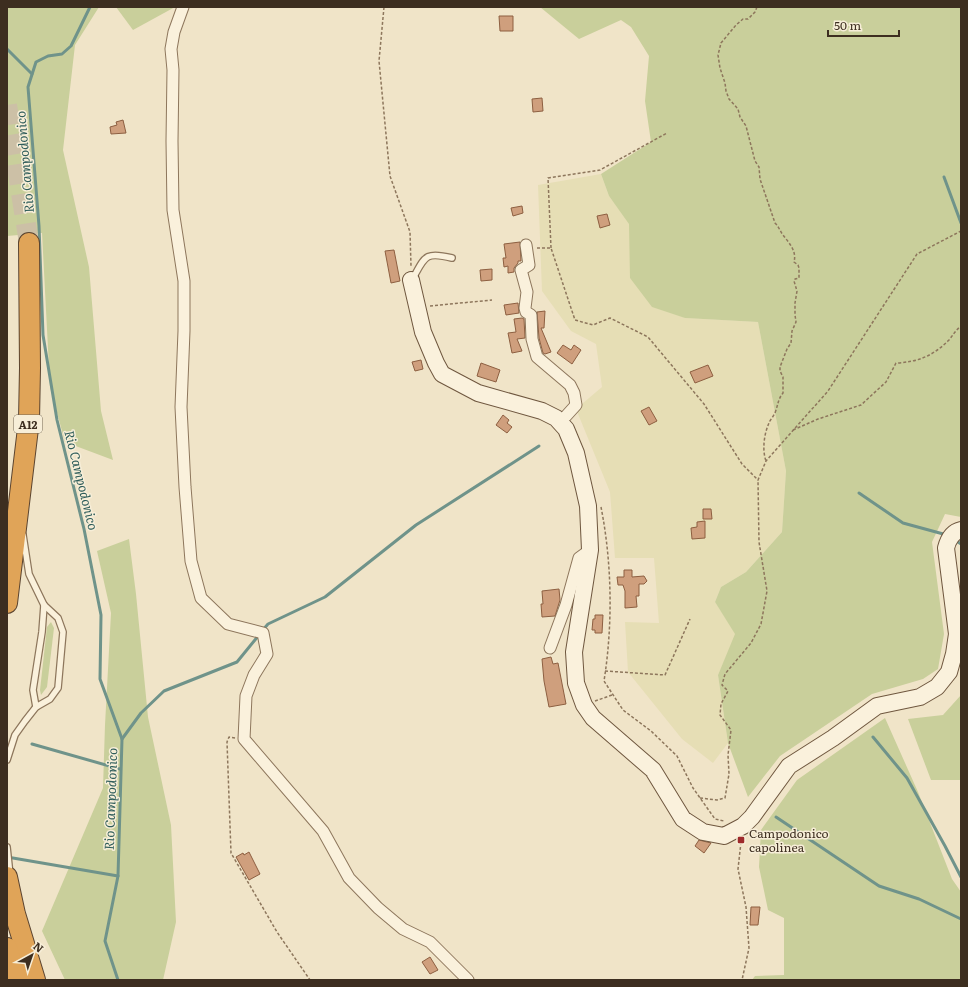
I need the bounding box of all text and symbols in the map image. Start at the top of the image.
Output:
scale bar [828,12,899,38]
text: 50 m [834,16,861,34]
water label: Rio Campodonico [10,110,38,214]
road number: A12 [14,415,42,433]
water label: Rio Campodonico [60,428,104,532]
water label: Rio Campodonico [99,748,121,850]
place label: Campodonico capolinea [749,824,829,856]
marker: Campodonico capolinea [736,835,746,845]
north arrow [12,935,52,975]
text: N [30,937,48,956]

